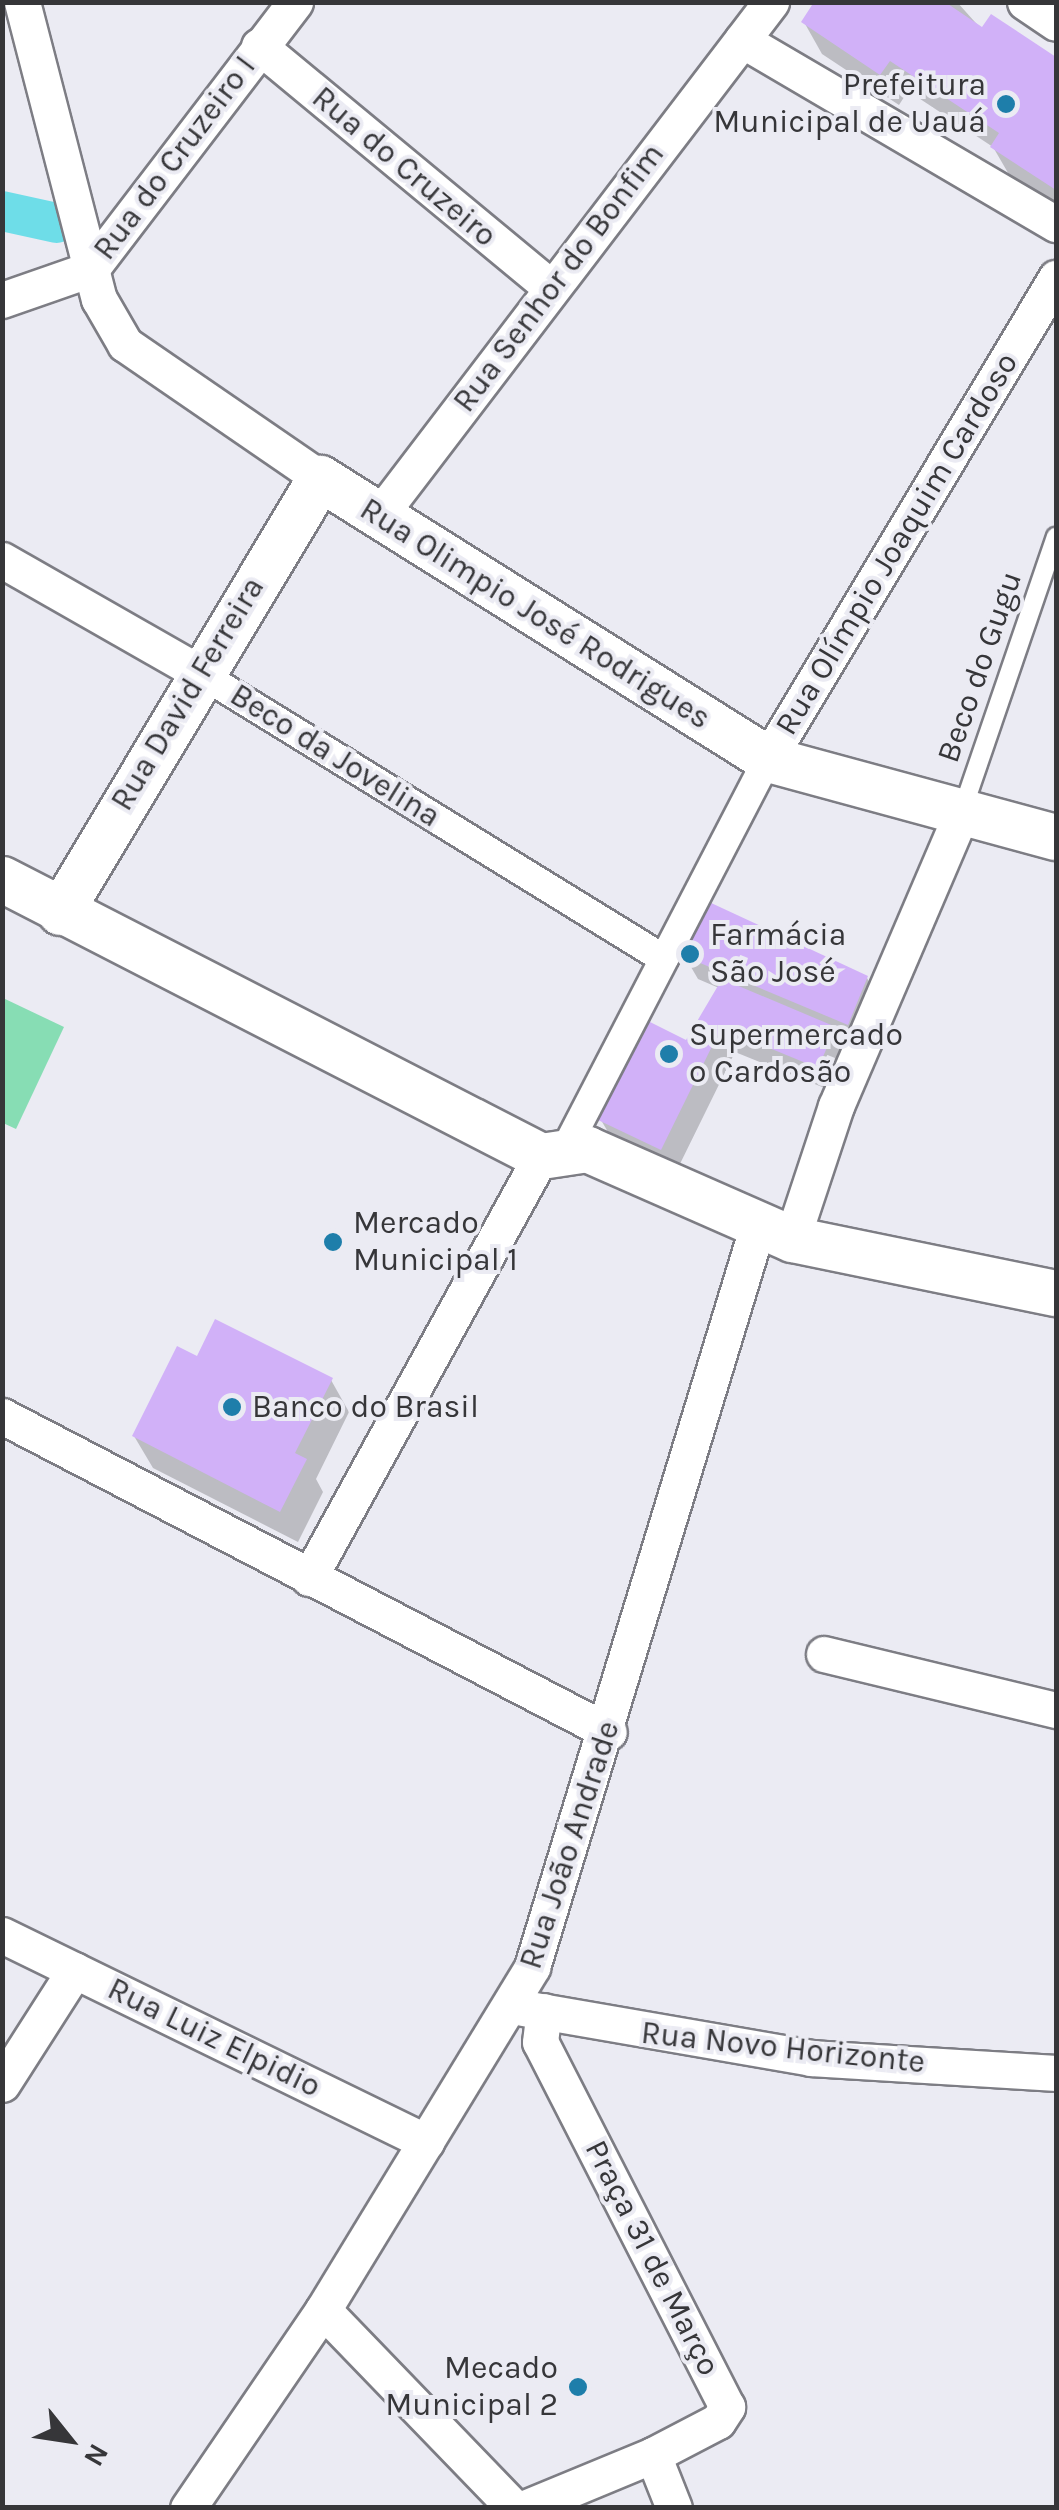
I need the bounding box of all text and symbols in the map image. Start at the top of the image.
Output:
street label: Rua do Cruzeiro I [86,48,264,268]
place label: Prefeitura Municipal de Uauá [713,67,986,142]
street label: Rua do Cruzeiro [304,79,504,255]
marker: Prefeitura Municipal de Uauá [995,93,1017,115]
street label: Rua Senhor do Bonfim [445,136,673,420]
street label: Rua Olímpio Joaquim Cardoso [767,346,1027,742]
street label: Rua Olimpio José Rodrigues [353,490,717,738]
street label: Beco do Gugu [929,566,1031,768]
street label: Rua David Ferreira [103,570,273,818]
street label: Beco da Jovelina [223,676,447,836]
place label: Farmácia São José [710,917,846,992]
marker: Farmácia São José [679,943,701,965]
place label: Supermercado o Cardosão [689,1017,903,1092]
marker: Supermercado o Cardosão [658,1043,680,1065]
place label: Mercado Municipal 1 [353,1205,518,1280]
marker: Mercado Municipal 1 [322,1231,344,1253]
place label: Banco do Brasil [252,1388,479,1426]
marker: Banco do Brasil [221,1396,243,1418]
street label: Rua João Andrade [512,1716,628,1974]
street label: Rua Luiz Elpidio [101,1970,327,2106]
street label: Rua Novo Horizonte [639,2014,927,2082]
street label: Praça 31 de Março [576,2134,728,2382]
place label: Mecado Municipal 2 [385,2350,558,2425]
marker: Mecado Municipal 2 [567,2376,589,2398]
north arrow [20,2390,120,2490]
text: N [77,2438,116,2472]

